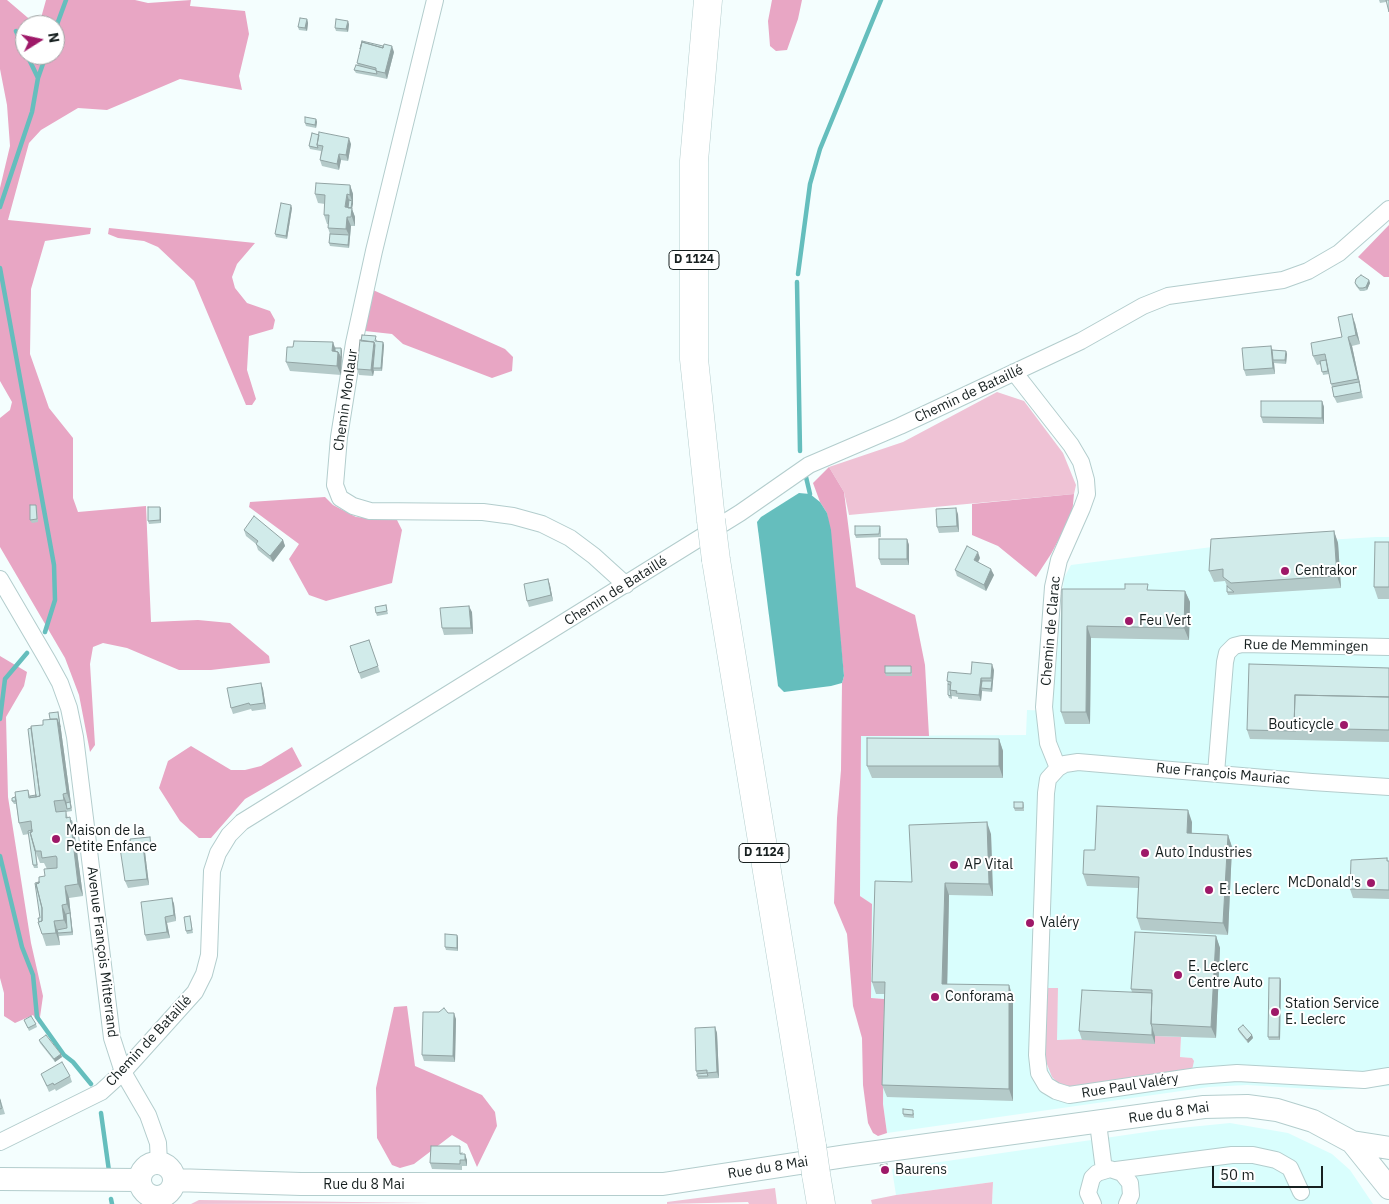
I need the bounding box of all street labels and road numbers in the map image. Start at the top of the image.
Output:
road number: D 1124 [669,250,719,270]
street label: Chemin Monlaur [331,348,361,452]
street label: Chemin de Bataillé [912,361,1026,427]
street label: Chemin de Bataillé [561,553,671,629]
street label: Chemin de Clarac [1038,575,1064,687]
street label: Rue de Memmingen [1243,637,1369,655]
street label: Rue François Mauriac [1155,760,1291,788]
road number: D 1124 [739,844,789,862]
street label: Avenue François Mitterrand [83,865,121,1039]
street label: Chemin de Bataillé [103,992,195,1090]
street label: Rue Paul Valéry [1080,1070,1180,1102]
street label: Rue du 8 Mai [1128,1099,1210,1127]
street label: Rue du 8 Mai [727,1153,809,1183]
street label: Rue du 8 Mai [323,1177,405,1193]

